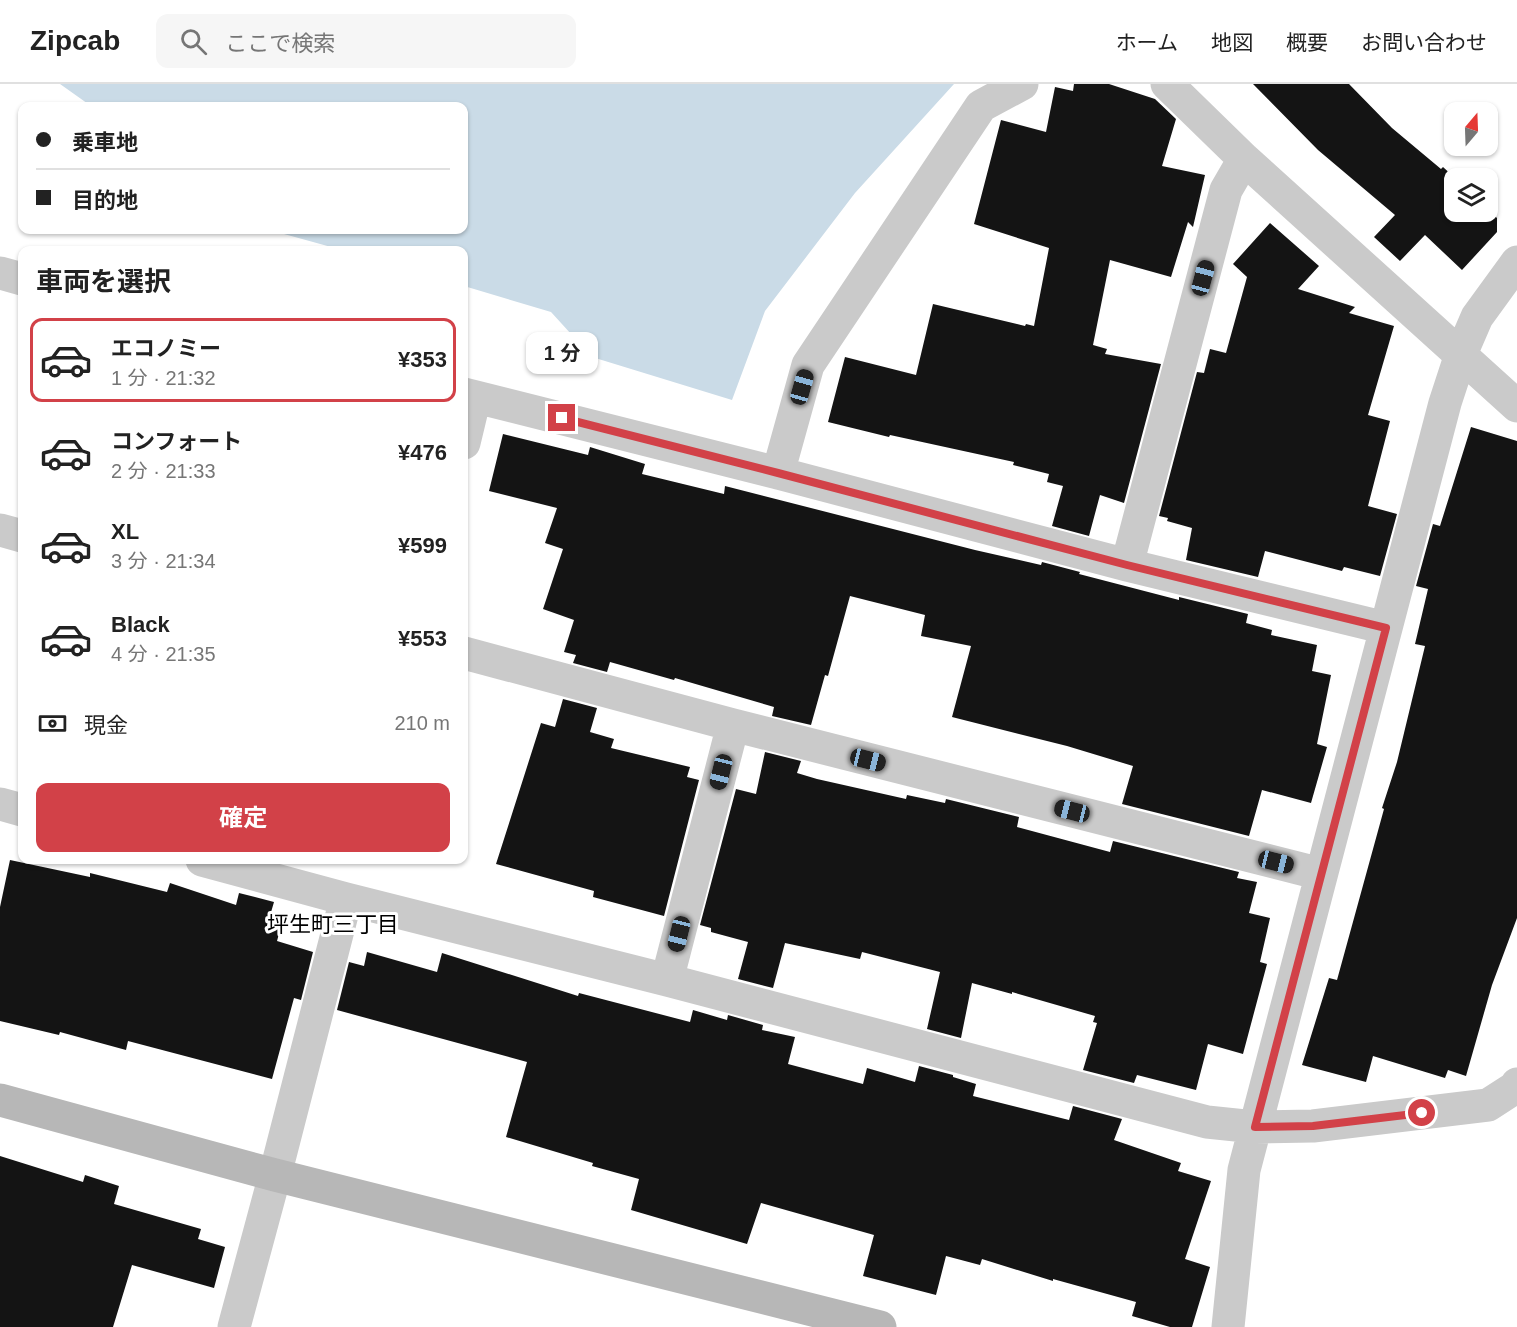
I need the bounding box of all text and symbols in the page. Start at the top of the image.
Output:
search box [156,14,576,68]
text: Zipcab [30,25,120,56]
icon: search [177,25,210,58]
text: ここで検索 [225,31,335,56]
text: ホーム [1116,31,1178,54]
text: 地図 [1211,31,1253,54]
text: 概要 [1286,31,1328,54]
text: お問い合わせ [1361,31,1487,54]
north arrow [1444,102,1498,156]
map controls [1444,102,1498,222]
text: 乗車地 [72,130,138,155]
button: layers [1444,168,1498,222]
text: 目的地 [72,188,138,213]
car [1190,258,1216,298]
text: 車両を選択 [36,267,171,297]
callout: 1 分 [526,331,598,373]
icon: car [39,333,93,387]
text: エコノミー [111,336,221,361]
text: 1 分 [544,342,580,364]
text: ¥353 [398,347,447,372]
text: 1 分 · 21:32 [111,367,216,389]
car [788,367,816,407]
route end [548,404,575,431]
icon: car [39,426,93,480]
text: コンフォート [111,429,242,454]
text: ¥476 [398,440,447,465]
text: 2 分 · 21:33 [111,460,216,482]
icon: car [39,519,93,573]
text: XL [111,519,139,544]
text: ¥599 [398,533,447,558]
text: 3 分 · 21:34 [111,550,216,572]
icon: car [39,612,93,666]
text: Black [111,612,170,637]
text: ¥553 [398,626,447,651]
text: 4 分 · 21:35 [111,643,216,665]
icon: cash [36,707,69,740]
text: 210 m [394,712,450,734]
text: 現金 [84,713,128,738]
car [848,747,888,773]
car [708,752,734,792]
button: 確定 [36,783,450,852]
car [1052,798,1092,824]
car [1256,849,1296,875]
district label: 坪生町三丁目 [267,912,399,937]
car [666,914,692,954]
route start [1408,1099,1435,1126]

